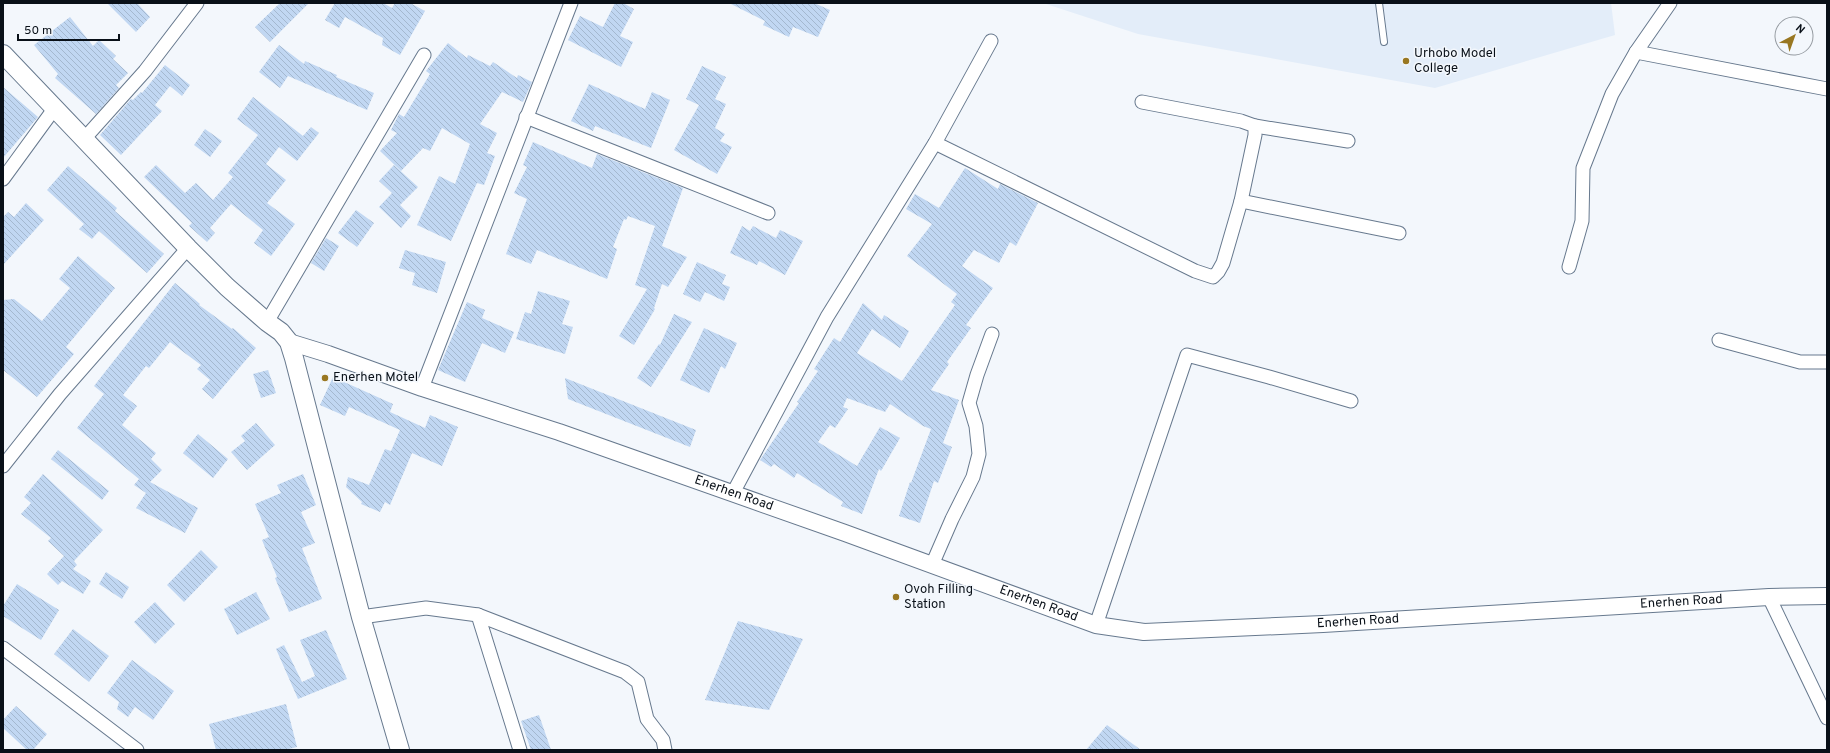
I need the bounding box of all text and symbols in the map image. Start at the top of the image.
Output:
scale bar [18,16,119,42]
north arrow [1774,16,1814,56]
text: N [1792,21,1807,37]
text: 50 m [24,23,52,39]
place label: Urhobo Model College [1414,46,1496,77]
marker: Urhobo Model College [1401,56,1411,66]
place label: Enerhen Motel [333,370,418,386]
marker: Enerhen Motel [320,373,330,383]
street label: Enerhen Road [692,472,775,515]
place label: Ovoh Filling Station [904,582,973,613]
street label: Enerhen Road [997,582,1080,626]
marker: Ovoh Filling Station [891,592,901,602]
street label: Enerhen Road [1640,592,1723,613]
street label: Enerhen Road [1316,611,1400,632]

